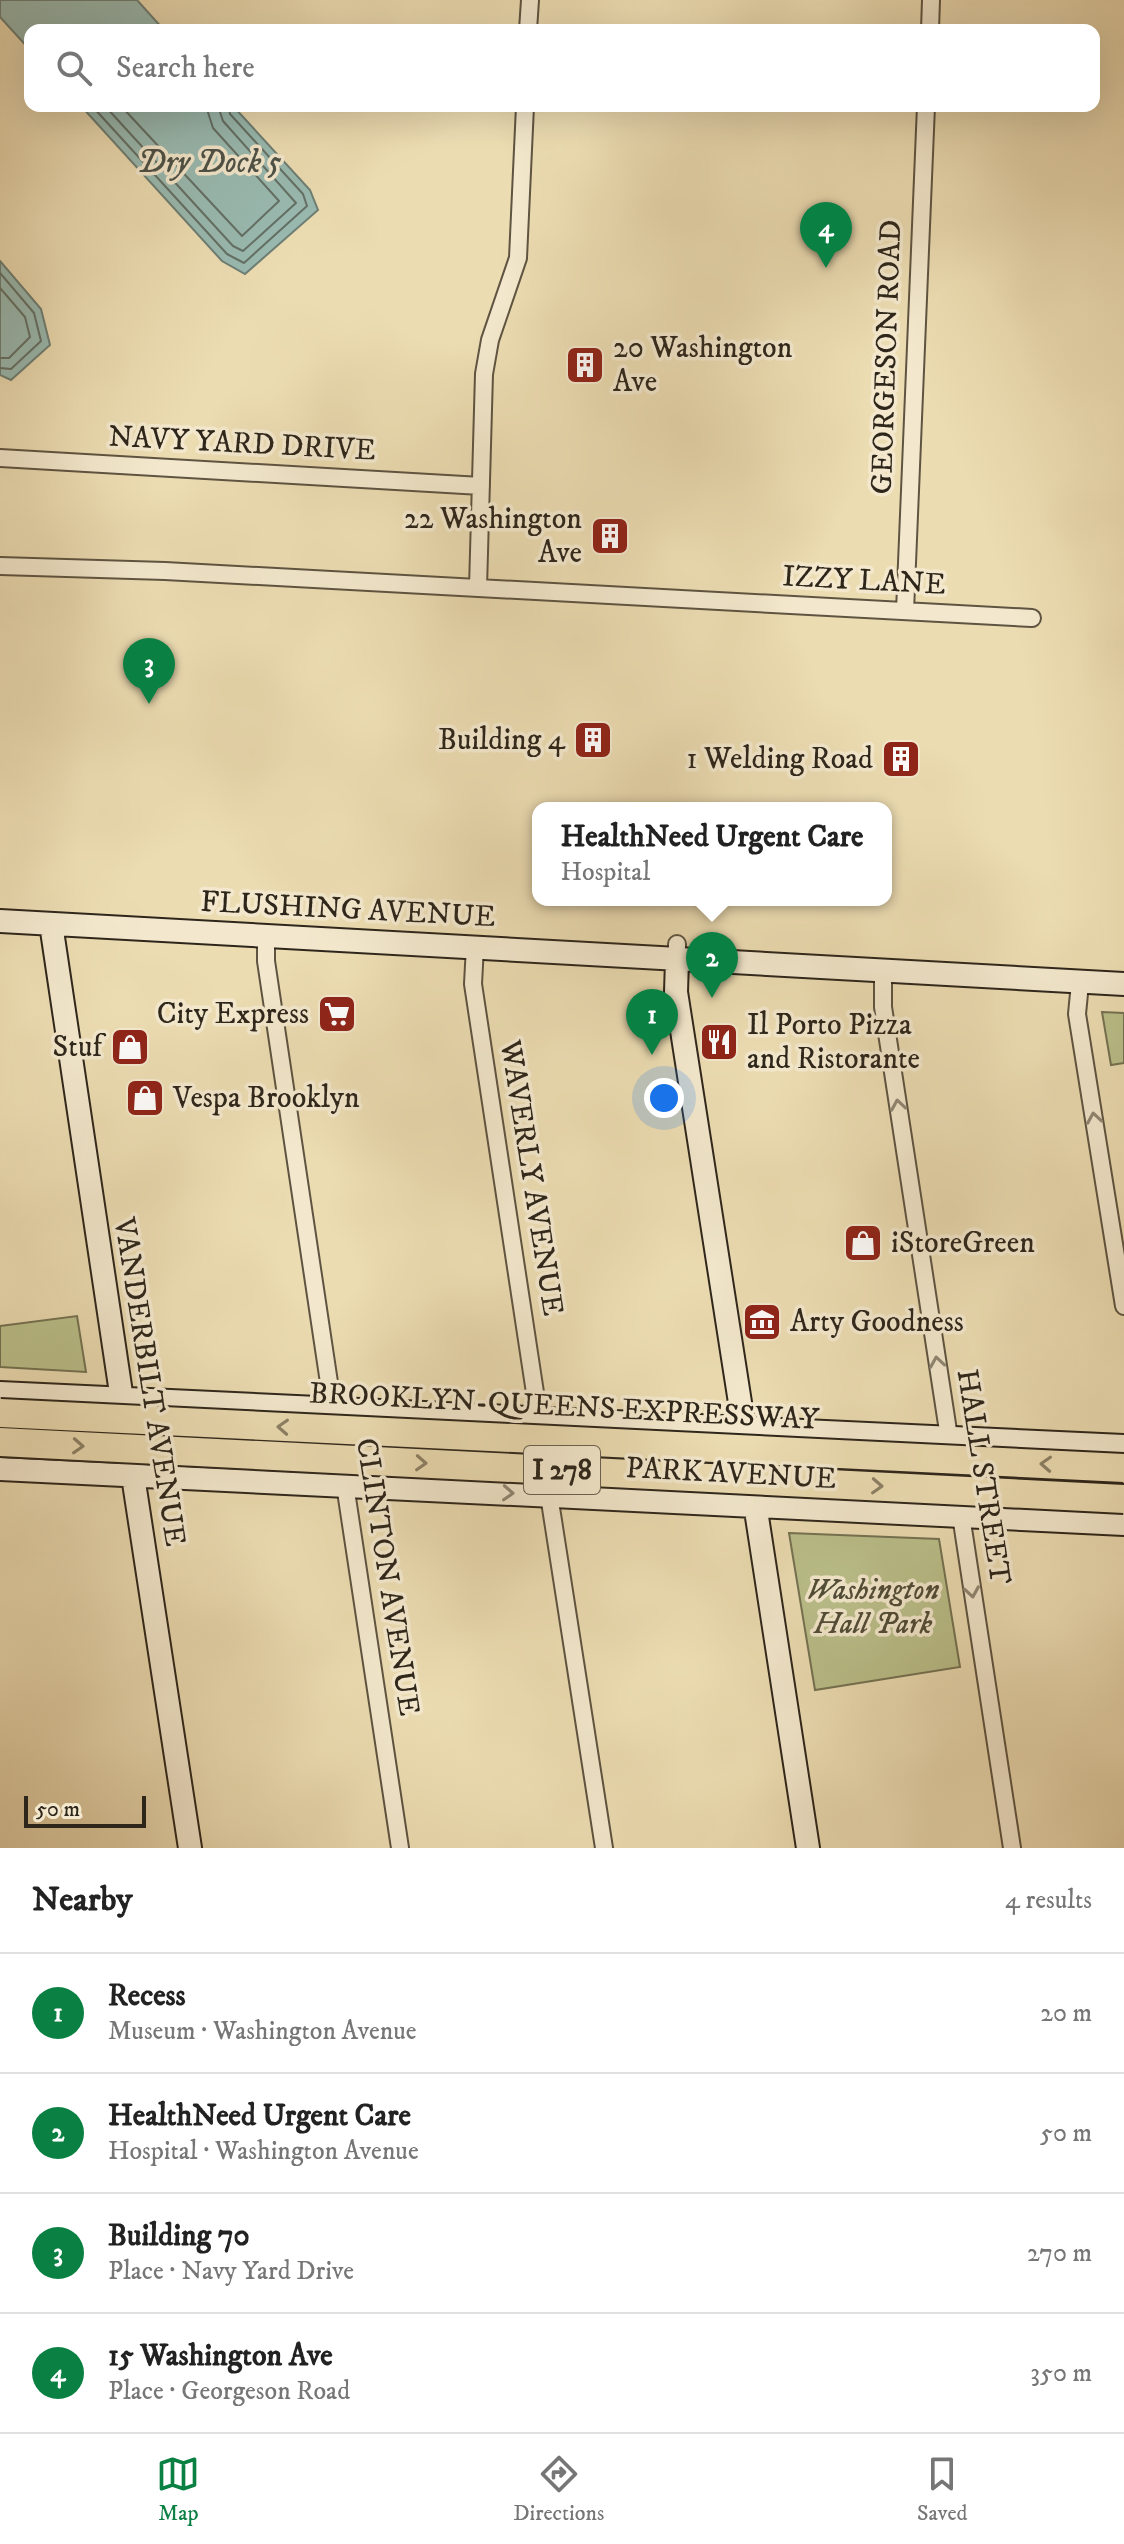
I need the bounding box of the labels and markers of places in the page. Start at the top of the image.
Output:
pin: 4 [800,202,852,268]
place label: 20 Washington Ave [613,330,793,401]
building icon: 20 Washington Ave [564,344,606,386]
place label: 22 Washington Ave [404,501,582,572]
building icon: 22 Washington Ave [589,515,631,557]
pin: 3 [123,638,175,704]
building icon: Building 4 [572,719,614,761]
place label: Building 4 [438,722,566,759]
building icon: 1 Welding Road [880,738,922,780]
place label: 1 Welding Road [687,741,873,778]
pin: 2 [686,932,738,998]
pin: 1 [626,989,678,1055]
supermarket icon: City Express [316,993,358,1035]
place label: City Express [157,996,309,1033]
place label: Il Porto Pizza and Ristorante [747,1007,920,1078]
restaurant icon: Il Porto Pizza and Ristorante [698,1021,740,1063]
shop icon: Stuf [109,1026,151,1068]
place label: Stuf [53,1029,106,1066]
shop icon: Vespa Brooklyn [124,1077,166,1119]
place label: Vespa Brooklyn [172,1080,360,1117]
shop icon: iStoreGreen [842,1222,884,1264]
place label: iStoreGreen [891,1225,1035,1262]
museum icon: Arty Goodness [741,1301,783,1343]
place label: Arty Goodness [790,1304,964,1341]

